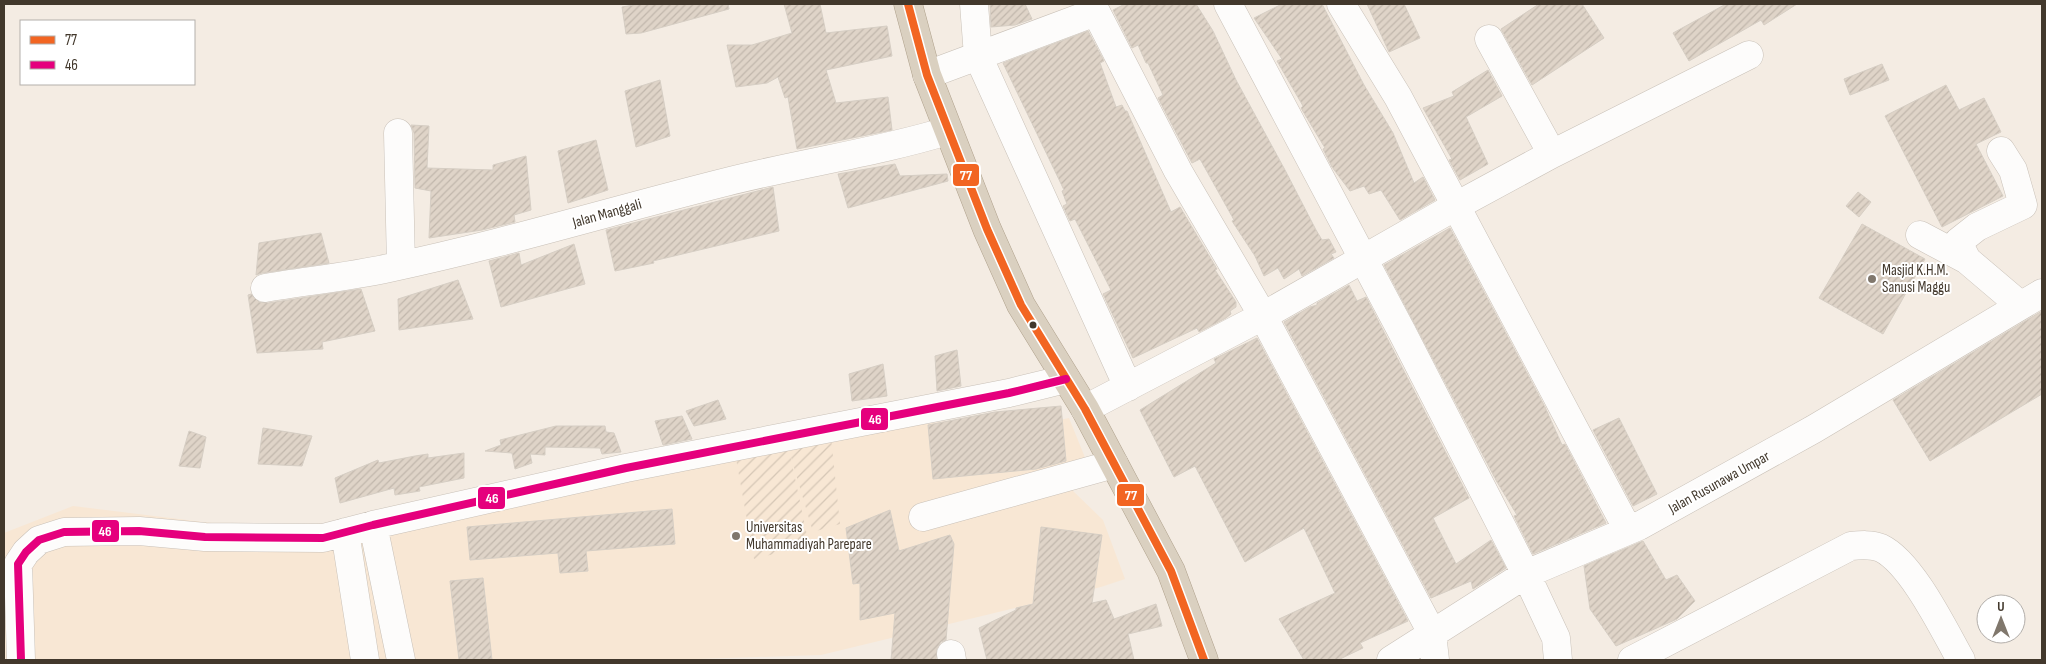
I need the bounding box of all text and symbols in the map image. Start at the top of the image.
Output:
legend [20,20,195,85]
text: 77 [65,31,77,50]
text: 46 [65,56,78,75]
line badge: 77 [952,163,980,187]
text: 77 [960,167,973,184]
street label: Jalan Manggali [570,195,644,233]
place label: Masjid K.H.M. Sanusi Maggu [1882,261,1950,297]
marker: Masjid K.H.M. Sanusi Maggu [1866,273,1878,285]
unlabelled marker [1028,320,1038,330]
line badge: 46 [860,407,889,431]
text: 46 [868,411,882,428]
street label: Jalan Rusunawa Umpar [1664,446,1774,519]
line badge: 77 [1116,483,1145,507]
line badge: 46 [477,486,506,510]
text: 77 [1125,487,1138,504]
text: 46 [485,490,499,507]
place label: Universitas Muhammadiyah Parepare [746,518,872,554]
line badge: 46 [91,519,120,543]
text: 46 [98,523,112,540]
marker: Universitas Muhammadiyah Parepare [730,530,742,542]
north arrow [1976,594,2026,644]
text: U [1997,598,2005,615]

